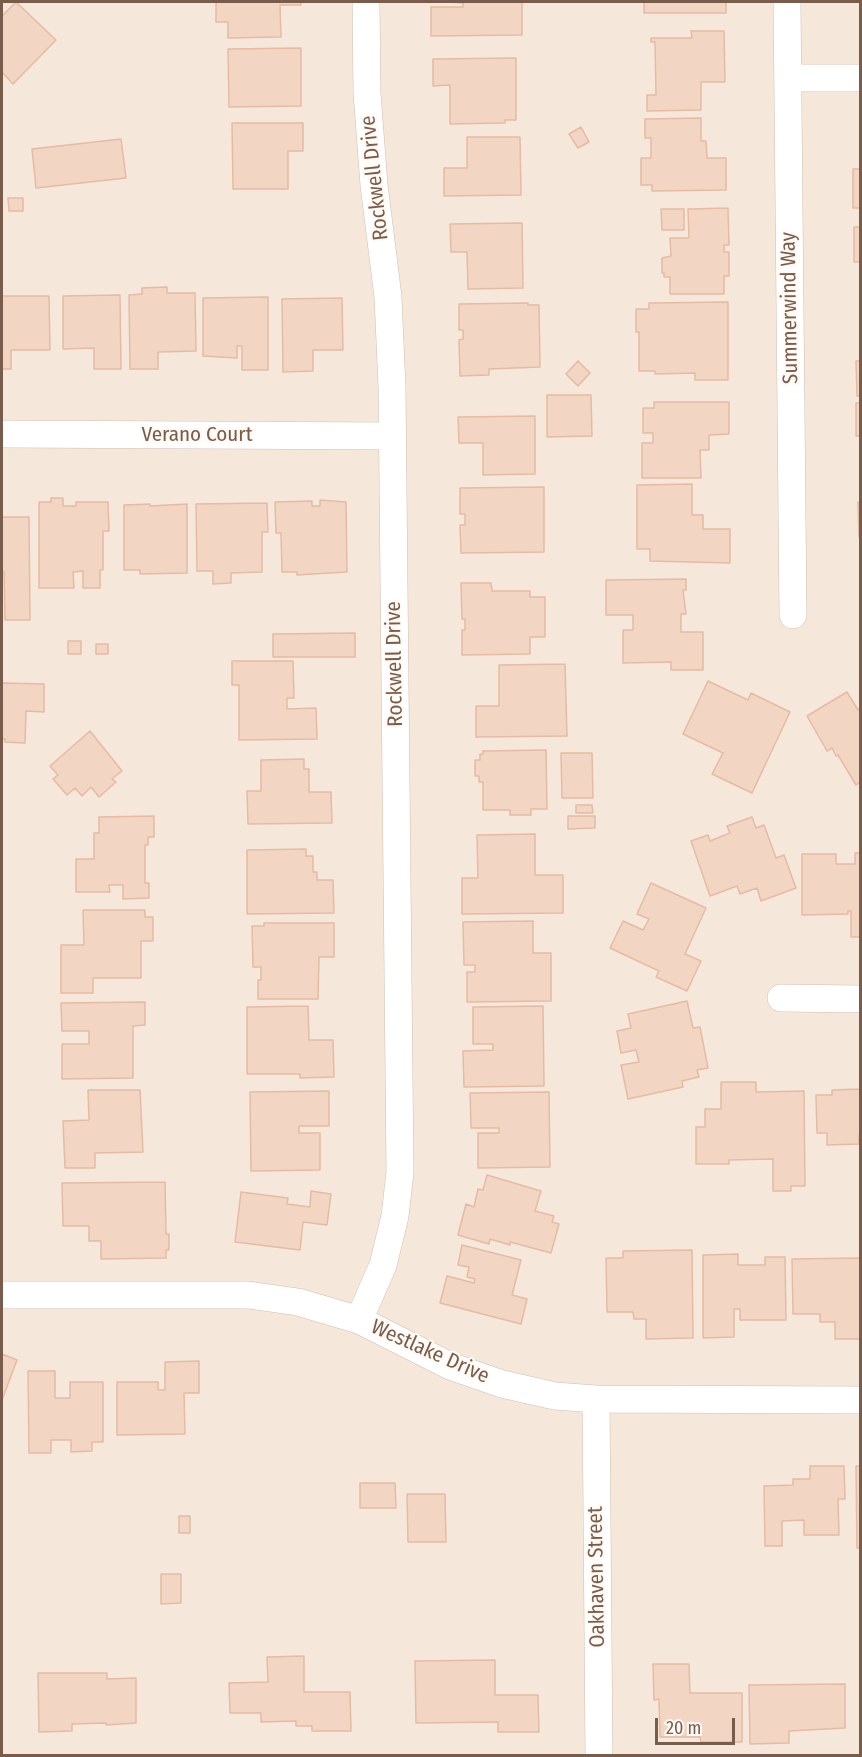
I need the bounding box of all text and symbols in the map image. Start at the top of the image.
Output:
street label: Rockwell Drive [356,114,394,242]
street label: Summerwind Way [776,232,804,384]
street label: Verano Court [141,422,253,448]
street label: Rockwell Drive [381,601,409,727]
street label: Westlake Drive [367,1315,493,1389]
street label: Oakhaven Street [583,1506,611,1648]
scale bar [658,1706,738,1744]
text: 20 m [666,1717,701,1739]

